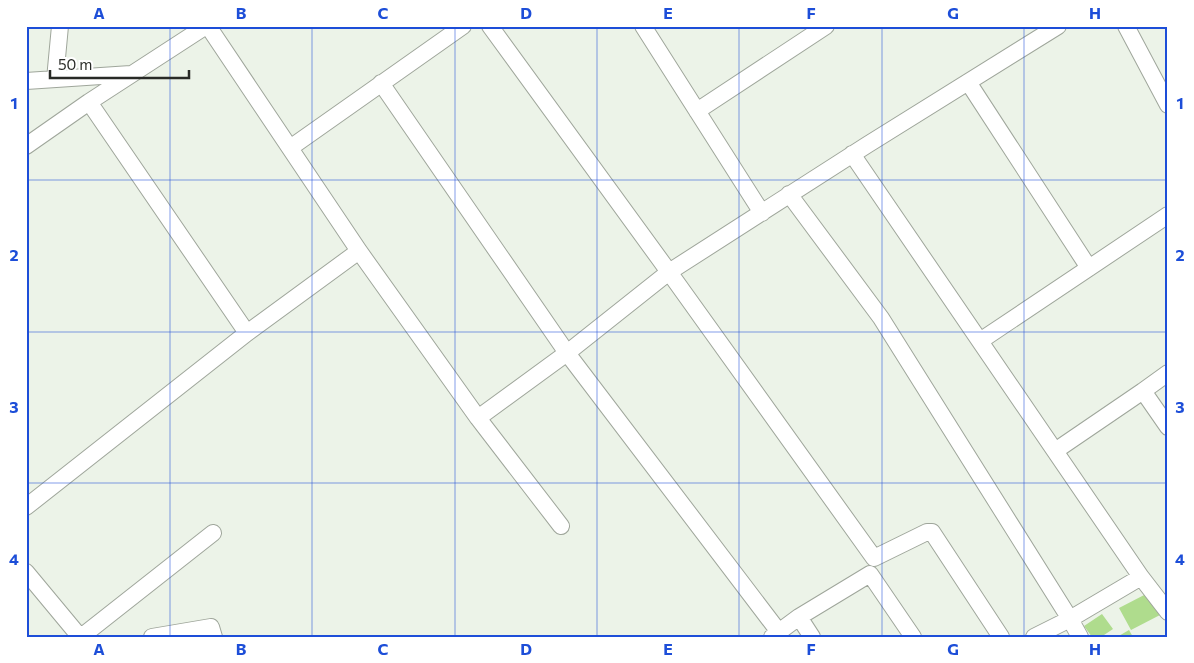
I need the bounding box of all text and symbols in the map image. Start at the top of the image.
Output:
text: A [93,3,105,22]
text: B [236,3,247,22]
text: C [378,3,389,22]
text: D [520,3,532,22]
text: E [663,3,673,22]
text: F [806,3,816,22]
text: G [947,3,959,22]
text: H [1089,3,1101,22]
scale bar [50,48,189,80]
text: 50 m [58,55,92,73]
text: 1 [10,93,18,112]
text: 1 [1176,93,1184,112]
text: 2 [9,245,19,264]
text: 2 [1175,245,1185,264]
text: 3 [9,397,19,416]
text: 3 [1175,397,1185,416]
text: 4 [9,549,19,568]
text: 4 [1175,549,1185,568]
text: A [93,639,105,658]
text: B [236,639,247,658]
text: C [378,639,389,658]
text: D [520,639,532,658]
text: E [663,639,673,658]
text: F [806,639,816,658]
text: G [947,639,959,658]
text: H [1089,639,1101,658]

